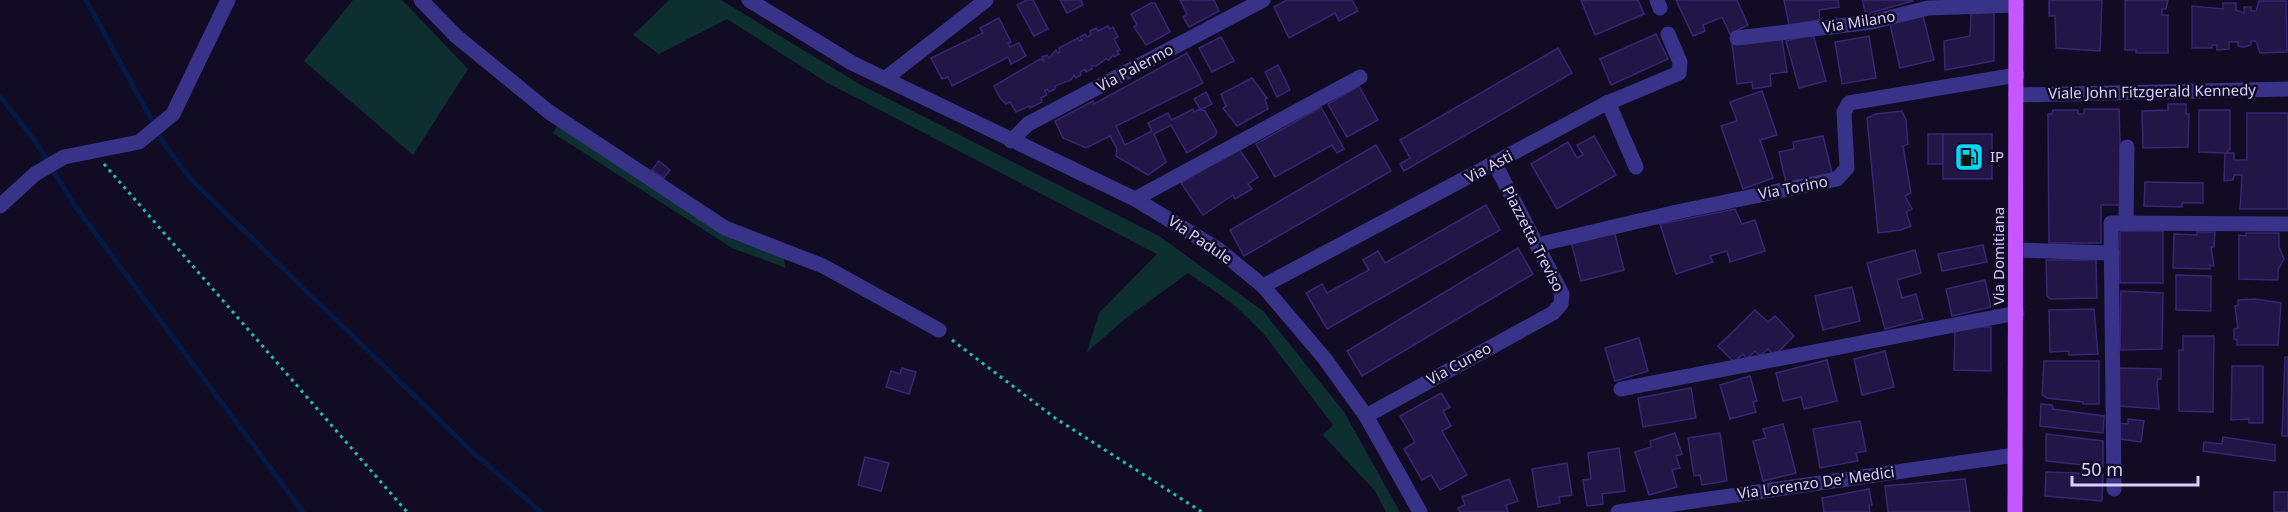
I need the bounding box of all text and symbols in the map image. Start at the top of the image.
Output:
street label: Via Milano [1821,5,1897,37]
street label: Via Palermo [1093,38,1176,96]
street label: Viale John Fitzgerald Kennedy [2048,79,2256,103]
fuel station icon: IP [1953,141,1985,173]
street label: Via Asti [1461,145,1516,187]
place label: IP [1990,146,2004,166]
street label: Via Torino [1757,171,1829,204]
street label: Piazzetta Treviso [1499,182,1569,295]
street label: Via Domitiana [1988,207,2008,305]
street label: Via Padule [1164,210,1237,268]
street label: Via Cuneo [1423,337,1494,389]
scale bar [2072,449,2198,487]
text: 50 m [2081,457,2123,481]
street label: Via Lorenzo De' Medici [1736,461,1896,503]

